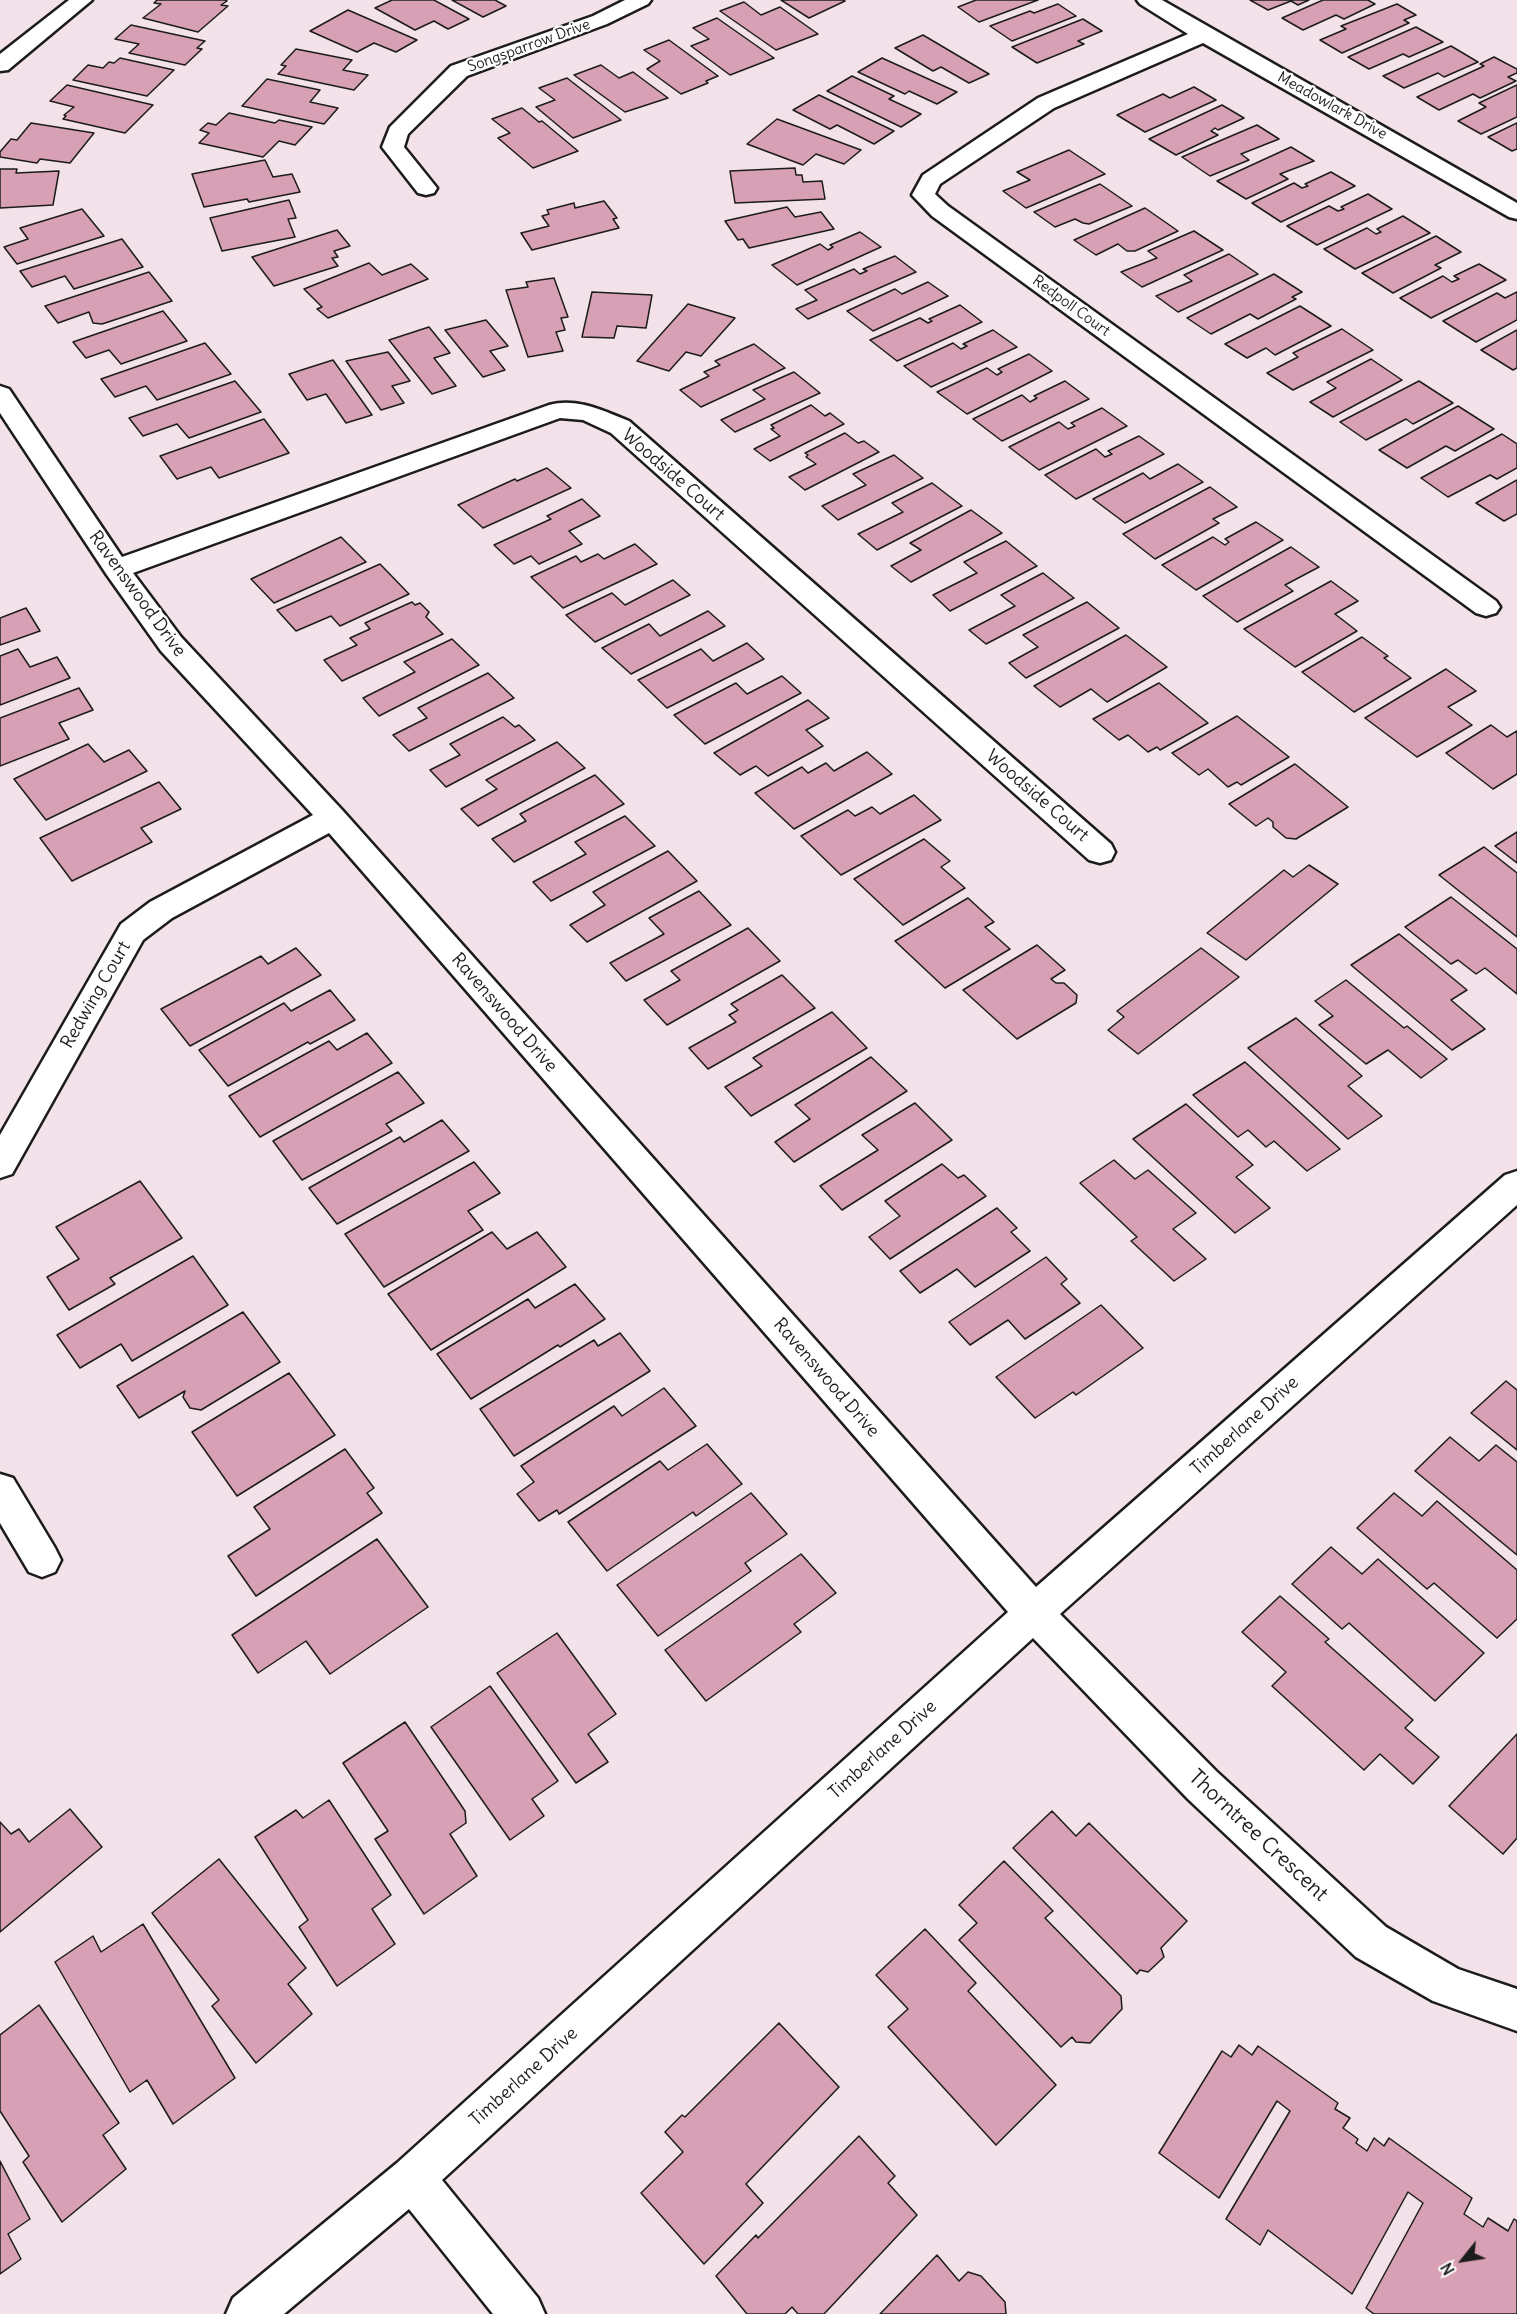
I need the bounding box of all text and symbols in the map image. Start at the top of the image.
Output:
street label: Songsparrow Drive [465,15,593,77]
street label: Meadowlark Drive [1274,68,1390,144]
street label: Redpoll Court [1029,272,1113,340]
street label: Woodside Court [617,425,729,525]
street label: Ravenswood Drive [84,527,190,661]
street label: Woodside Court [981,746,1093,846]
street label: Redwing Court [57,938,135,1052]
street label: Ravenswood Drive [446,949,562,1077]
street label: Ravenswood Drive [768,1314,884,1442]
street label: Timberlane Drive [1187,1372,1303,1480]
street label: Timberlane Drive [825,1696,941,1804]
street label: Thorntree Crescent [1183,1765,1333,1907]
street label: Timberlane Drive [466,2023,582,2131]
north arrow [1433,2230,1493,2290]
text: N [1436,2259,1459,2279]

